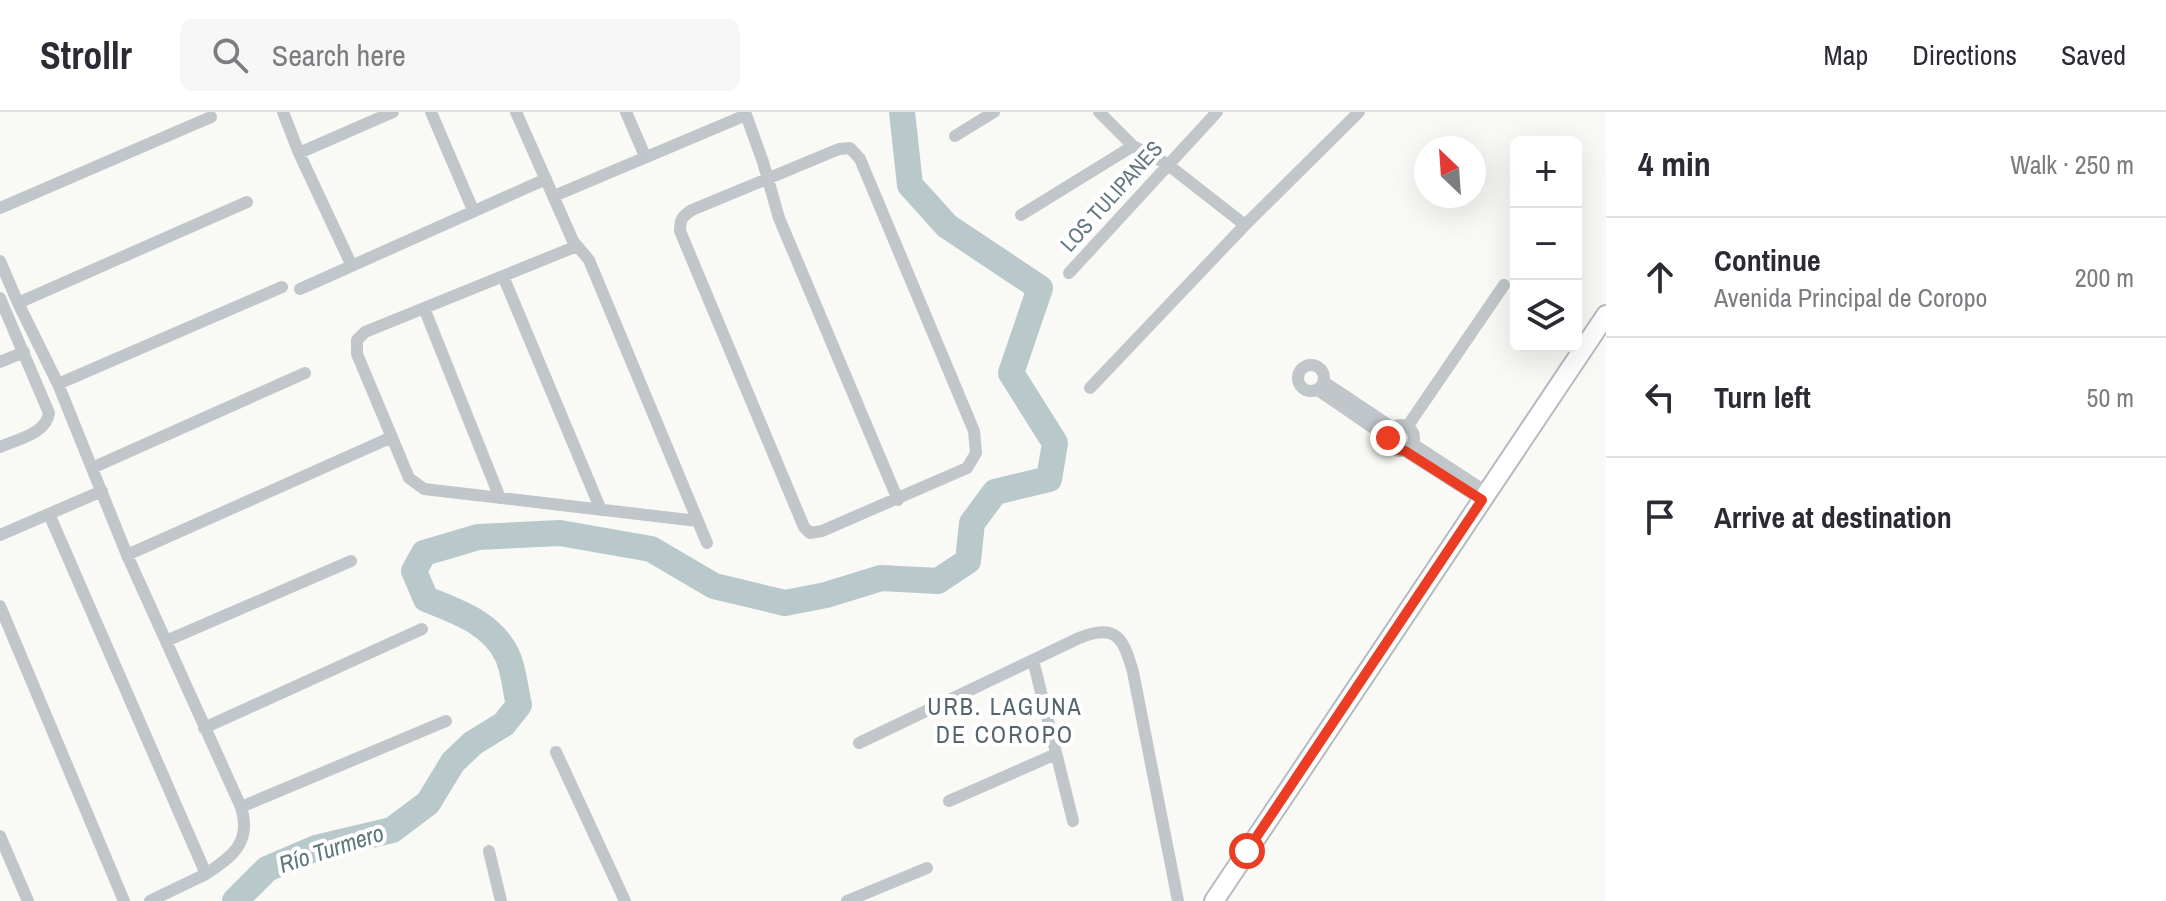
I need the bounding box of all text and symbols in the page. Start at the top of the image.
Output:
search box [180,19,740,91]
text: Strollr [40,30,132,81]
icon: search [208,33,252,77]
text: Search here [272,35,406,75]
text: Map [1824,36,1868,74]
text: Directions [1912,36,2017,74]
text: Saved [2061,36,2126,74]
street label: LOS TULIPANES [1053,134,1169,258]
north arrow [1414,136,1486,208]
map controls [1510,136,1582,352]
button: + [1510,136,1582,208]
text: 4 min [1638,141,1711,187]
text: Walk · 250 m [2010,147,2134,182]
button: − [1510,208,1582,280]
text: Continue [1714,240,1821,280]
icon: ahead [1638,255,1682,299]
text: 200 m [2075,260,2134,295]
button: layers [1510,280,1582,352]
text: Avenida Principal de Coropo [1714,280,1987,315]
icon: left [1638,375,1682,419]
text: Turn left [1714,377,1811,417]
text: 50 m [2087,380,2134,415]
route end [1370,420,1406,456]
icon: arrive [1638,495,1682,539]
text: Arrive at destination [1714,497,1952,537]
district label: URB. LAGUNA DE COROPO [927,690,1083,750]
water label: Río Turmero [275,816,388,880]
route start [1229,833,1265,869]

